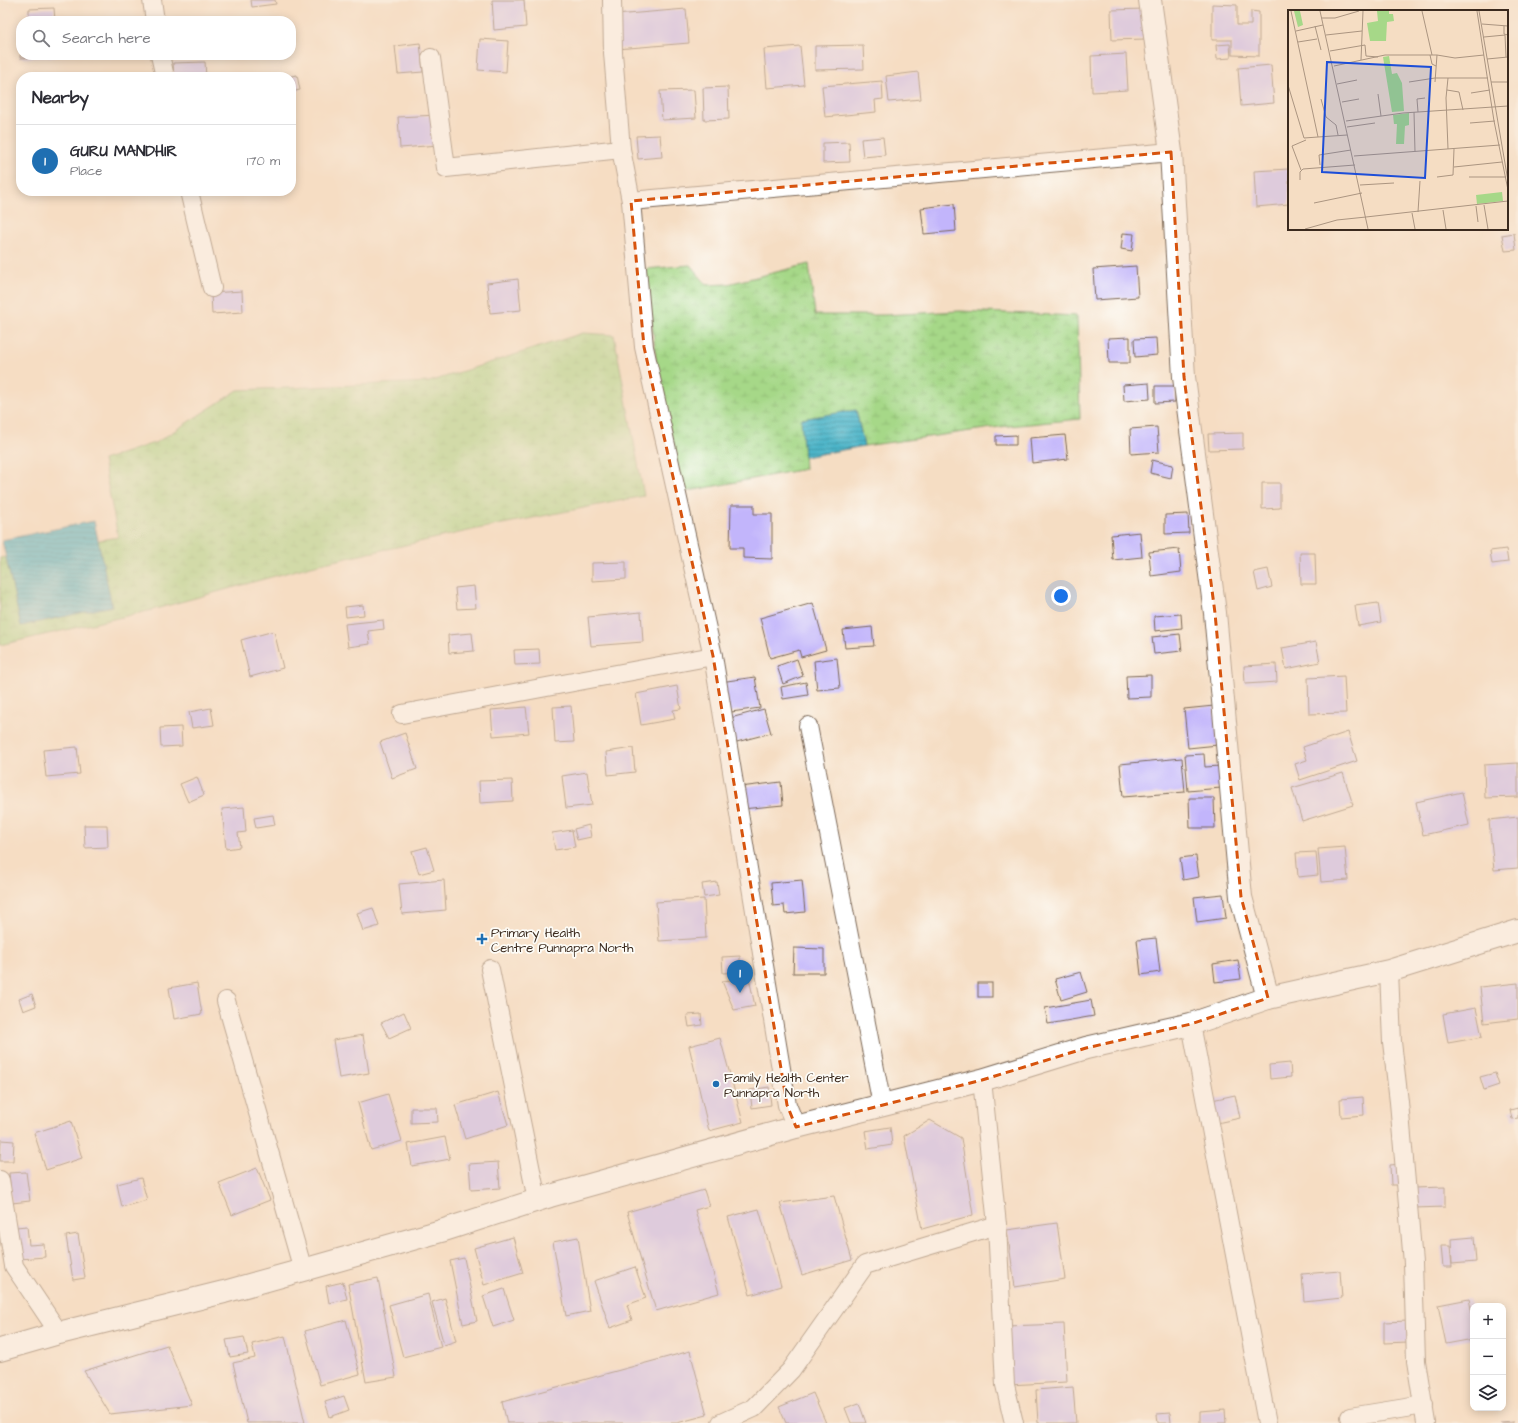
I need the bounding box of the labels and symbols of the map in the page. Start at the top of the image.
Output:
inset map [1288,10,1508,230]
your location [1051,586,1071,606]
place label: Primary Health Centre Punnapra North [491,924,634,957]
marker: Primary Health Centre Punnapra North [476,933,488,945]
pin: 1 [727,960,753,993]
place label: Family Health Center Punnapra North [724,1069,849,1102]
marker: Family Health Center Punnapra North [711,1079,721,1089]

